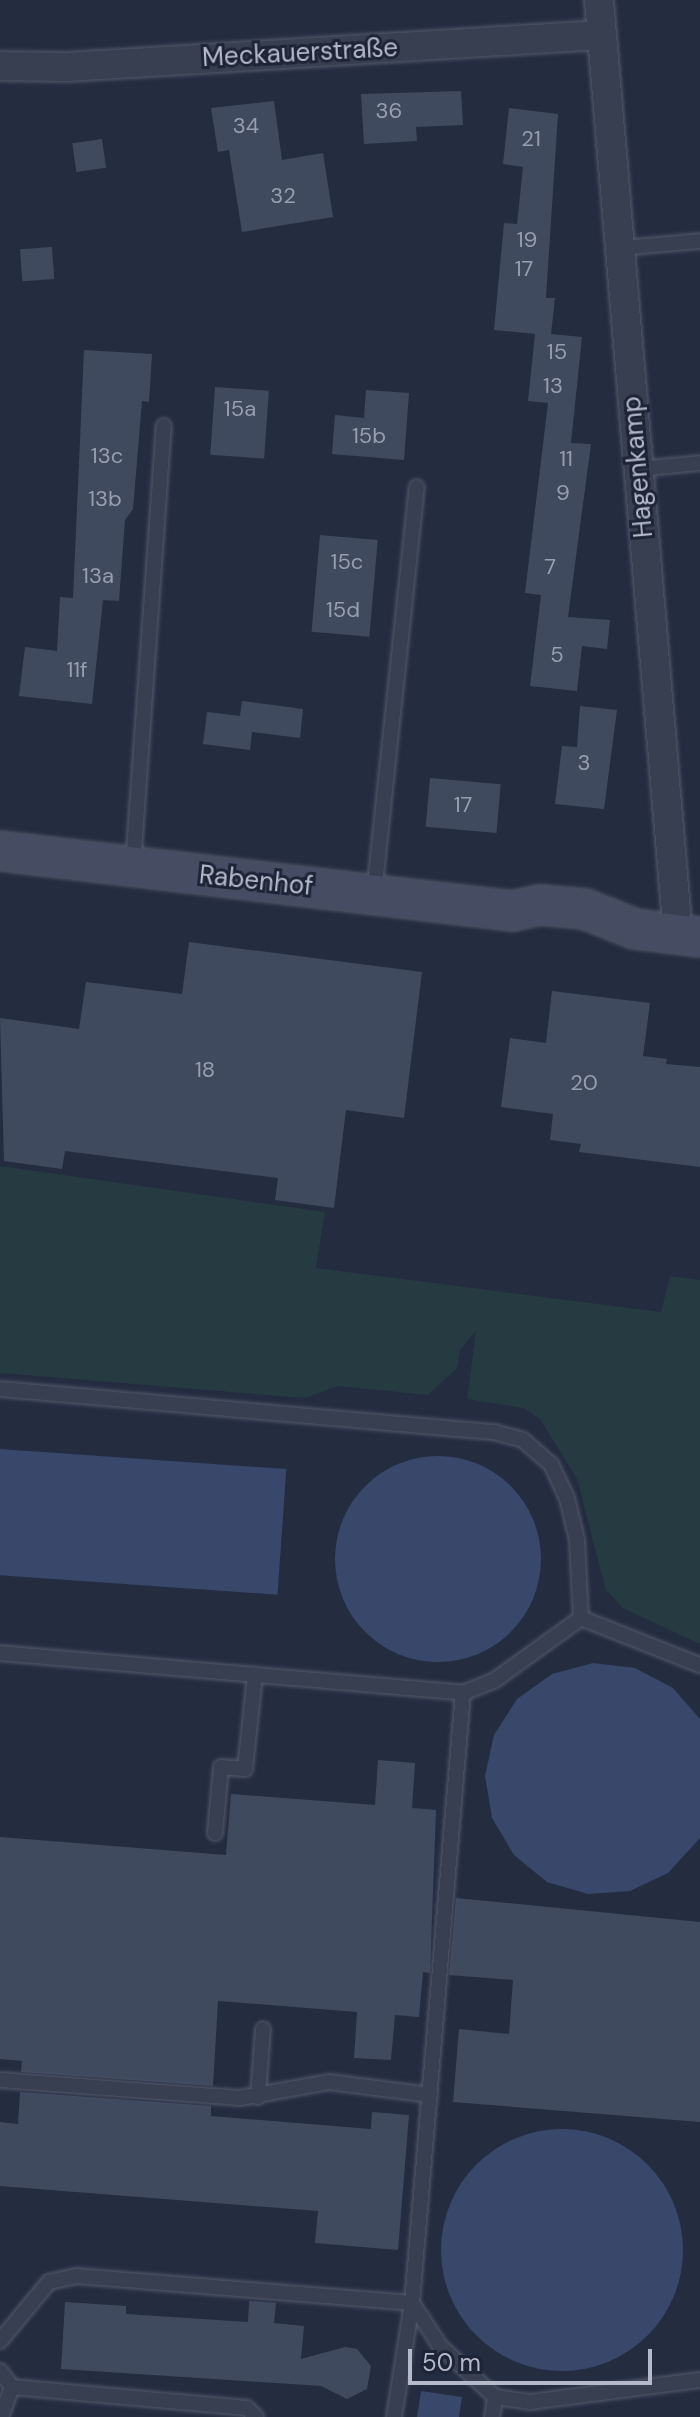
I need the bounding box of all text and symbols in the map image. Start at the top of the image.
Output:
street label: Meckauerstraße [201,32,399,74]
house number: 36 [376,98,402,124]
house number: 34 [233,113,259,139]
house number: 21 [521,126,541,152]
house number: 32 [270,183,296,209]
house number: 19 [517,227,537,253]
house number: 17 [515,256,533,282]
house number: 15 [547,339,567,365]
house number: 13 [543,373,563,399]
street label: Hagenkamp [616,395,660,539]
house number: 15a [224,396,256,422]
house number: 15b [352,423,386,449]
house number: 13c [91,443,123,469]
house number: 11 [559,446,573,472]
house number: 9 [556,480,570,506]
house number: 13b [88,486,122,512]
house number: 15c [331,549,363,575]
house number: 7 [544,554,556,580]
house number: 13a [82,563,114,589]
house number: 15d [326,597,360,623]
house number: 5 [550,642,564,668]
house number: 11f [66,657,88,683]
house number: 3 [577,750,591,776]
house number: 17 [454,792,472,818]
street label: Rabenhof [197,860,315,902]
house number: 18 [195,1057,215,1083]
house number: 20 [570,1070,598,1096]
scale bar [412,2333,656,2383]
text: 50 m [422,2347,481,2378]

